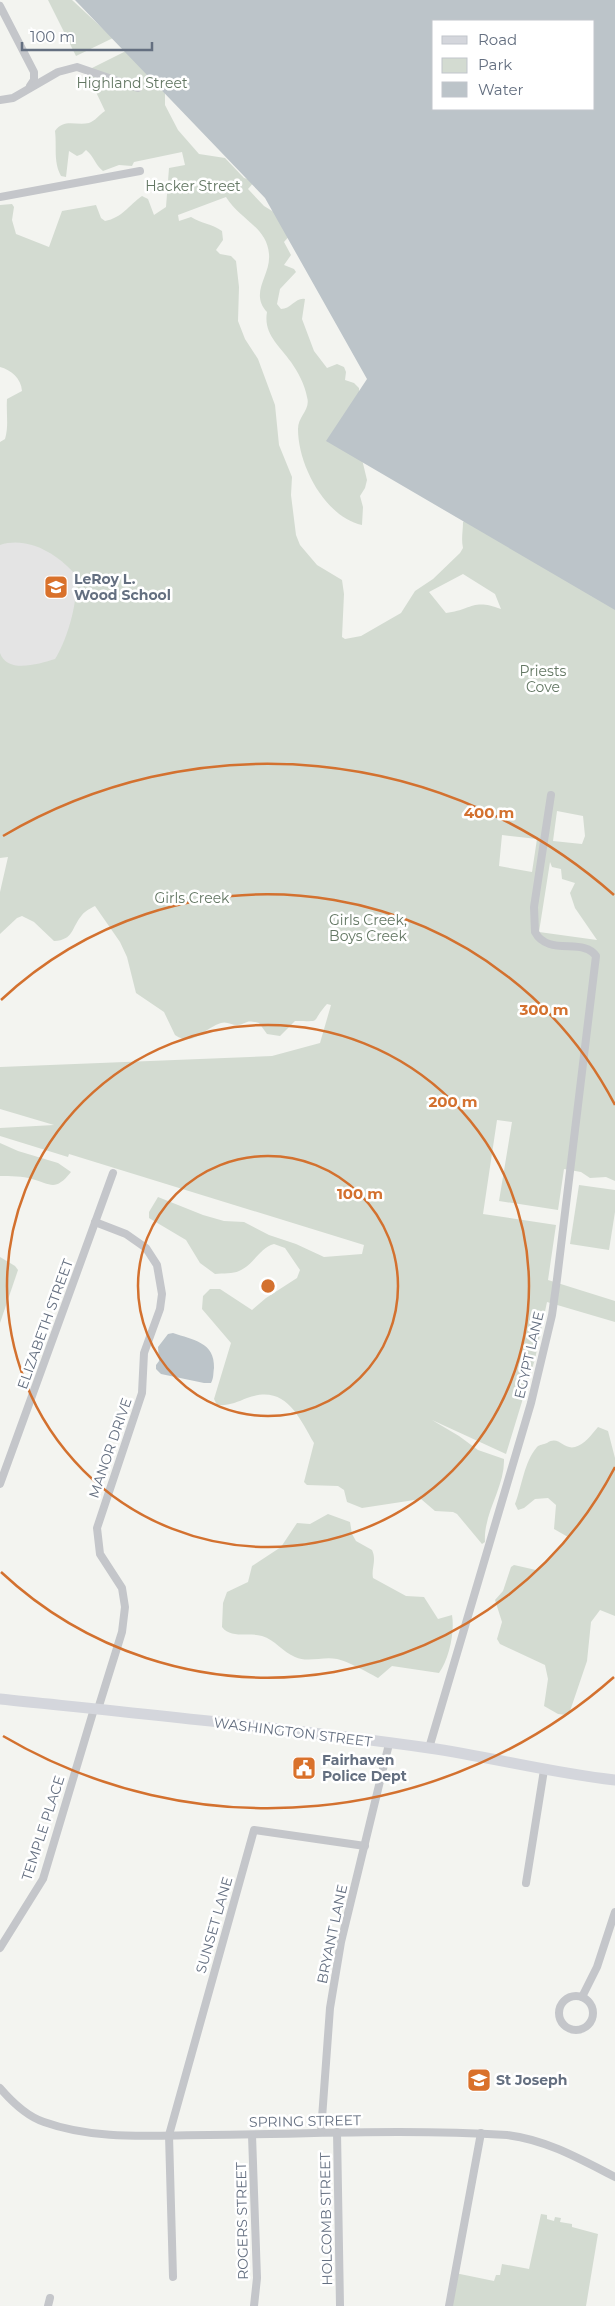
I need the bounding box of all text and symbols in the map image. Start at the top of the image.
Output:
scale bar [22,20,152,52]
legend [432,20,595,110]
text: 100 m [30,27,75,46]
text: Road [478,30,517,49]
text: Park [478,55,512,74]
park label: Highland Street [76,74,188,92]
text: Water [478,80,524,99]
park label: Hacker Street [145,177,241,195]
place label: LeRoy L. Wood School [74,570,171,604]
school or university icon: LeRoy L. Wood School [43,574,69,600]
park label: Priests Cove [520,662,567,696]
text: 400 m [464,803,514,822]
park label: Girls Creek [154,889,230,907]
park label: Girls Creek, Boys Creek [329,911,408,945]
text: 300 m [518,1000,569,1019]
text: 200 m [428,1092,478,1111]
text: 100 m [337,1184,383,1203]
street label: ELIZABETH STREET [13,1256,77,1392]
centre of rings [259,1277,277,1295]
street label: EGYPT LANE [510,1310,548,1400]
street label: MANOR DRIVE [84,1395,136,1501]
street label: WASHINGTON STREET [213,1713,373,1751]
place label: Fairhaven Police Dept [322,1751,407,1785]
public building icon: Fairhaven Police Dept [291,1755,317,1781]
street label: TEMPLE PLACE [18,1773,68,1883]
street label: SUNSET LANE [192,1875,236,1975]
street label: BRYANT LANE [313,1883,351,1985]
school or university icon: St Joseph [466,2067,492,2093]
place label: St Joseph [496,2071,567,2089]
street label: SPRING STREET [249,2111,361,2131]
street label: HOLCOMB STREET [316,2152,336,2286]
street label: ROGERS STREET [232,2162,252,2280]

